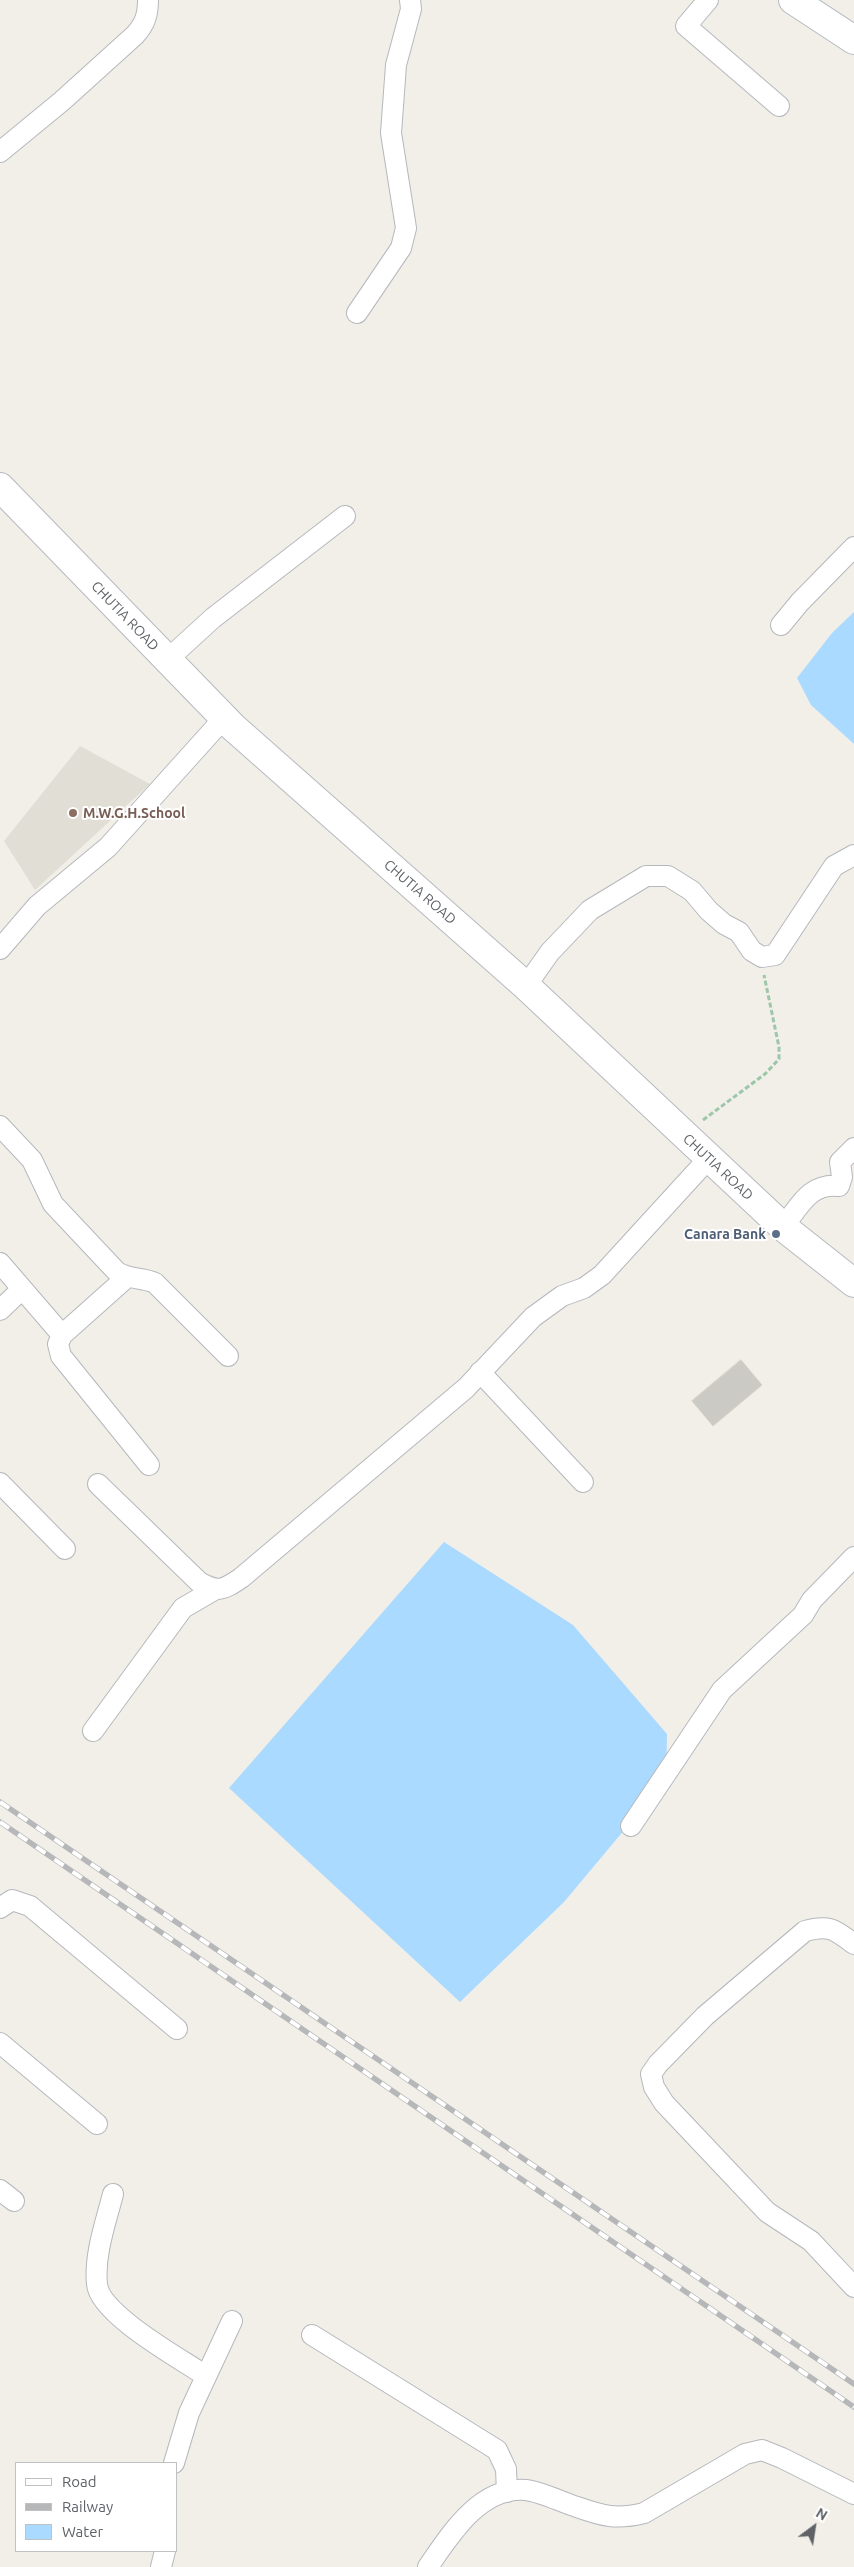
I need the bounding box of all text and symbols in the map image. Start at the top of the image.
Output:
street label: CHUTIA ROAD [88,578,162,654]
place label: M.W.G.H.School [83,805,185,821]
marker: M.W.G.H.School [67,807,79,819]
street label: CHUTIA ROAD [381,856,459,928]
street label: CHUTIA ROAD [679,1130,757,1204]
place label: Canara Bank [684,1226,766,1242]
marker: Canara Bank [770,1228,782,1240]
legend [15,2462,178,2552]
text: Road [62,2473,97,2490]
text: Railway [62,2498,113,2515]
north arrow [789,2502,839,2552]
text: N [813,2505,830,2524]
text: Water [62,2523,103,2540]

